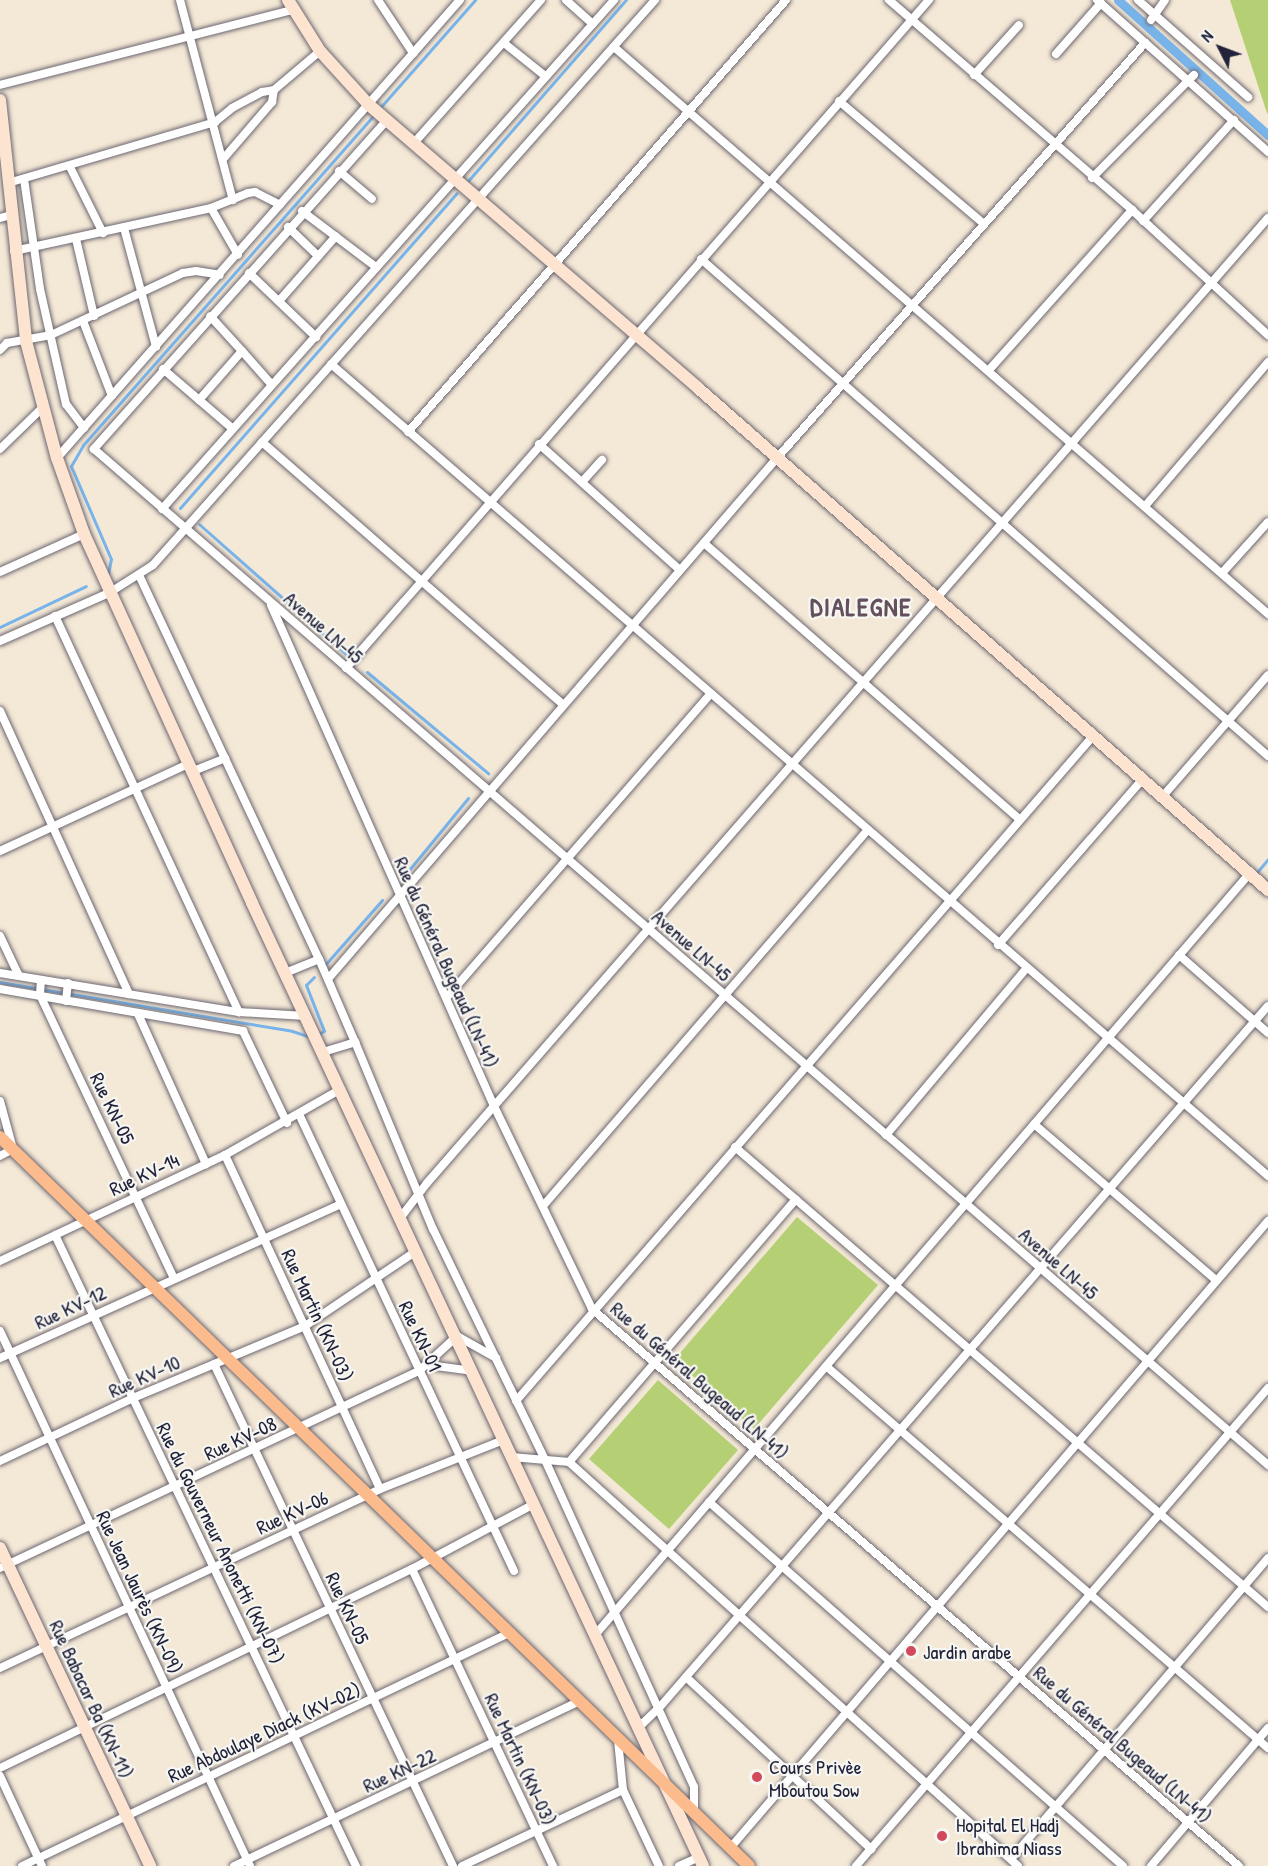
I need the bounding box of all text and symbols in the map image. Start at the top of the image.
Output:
north arrow [1190,18,1250,78]
text: N [1196,25,1218,46]
street label: Avenue LN-45 [279,586,369,668]
district label: DIALEGNE [810,591,912,623]
street label: Rue du Général Bugeaud (LN-41) [390,853,504,1071]
street label: Avenue LN-45 [647,904,737,986]
street label: Rue KN-05 [86,1068,140,1148]
street label: Rue KV-14 [105,1147,183,1201]
street label: Avenue LN-45 [1014,1222,1104,1304]
street label: Rue Martin (KN-03) [277,1245,359,1385]
street label: Rue KV-12 [30,1280,110,1334]
street label: Rue du Général Bugeaud (LN-41) [606,1296,794,1464]
street label: Rue KN-01 [394,1297,448,1375]
street label: Rue KV-10 [105,1350,183,1402]
street label: Rue KV-08 [200,1411,280,1465]
street label: Rue du Gouverneur Anonetti (KN-07) [152,1418,290,1668]
street label: Rue KV-06 [252,1485,332,1539]
street label: Rue Jean Jaurès (KN-09) [92,1507,188,1677]
street label: Rue KN-05 [321,1568,375,1648]
street label: Rue Babacar Ba (KN-11) [45,1616,139,1782]
place label: Jardin arabe [923,1639,1011,1663]
marker: Jardin arabe [904,1644,918,1658]
street label: Rue du Général Bugeaud (LN-41) [1029,1660,1217,1828]
street label: Rue Abdoulaye Diack (KV-02) [164,1677,364,1787]
street label: Rue Martin (KN-03) [480,1689,562,1829]
street label: Rue KN-22 [359,1743,439,1797]
place label: Cours Privèe Mboutou Sow [769,1754,862,1801]
marker: Cours Privèe Mboutou Sow [750,1770,764,1784]
place label: Hopital El Hadj Ibrahima Niass [956,1812,1062,1859]
marker: Hopital El Hadj Ibrahima Niass [933,1827,951,1845]

